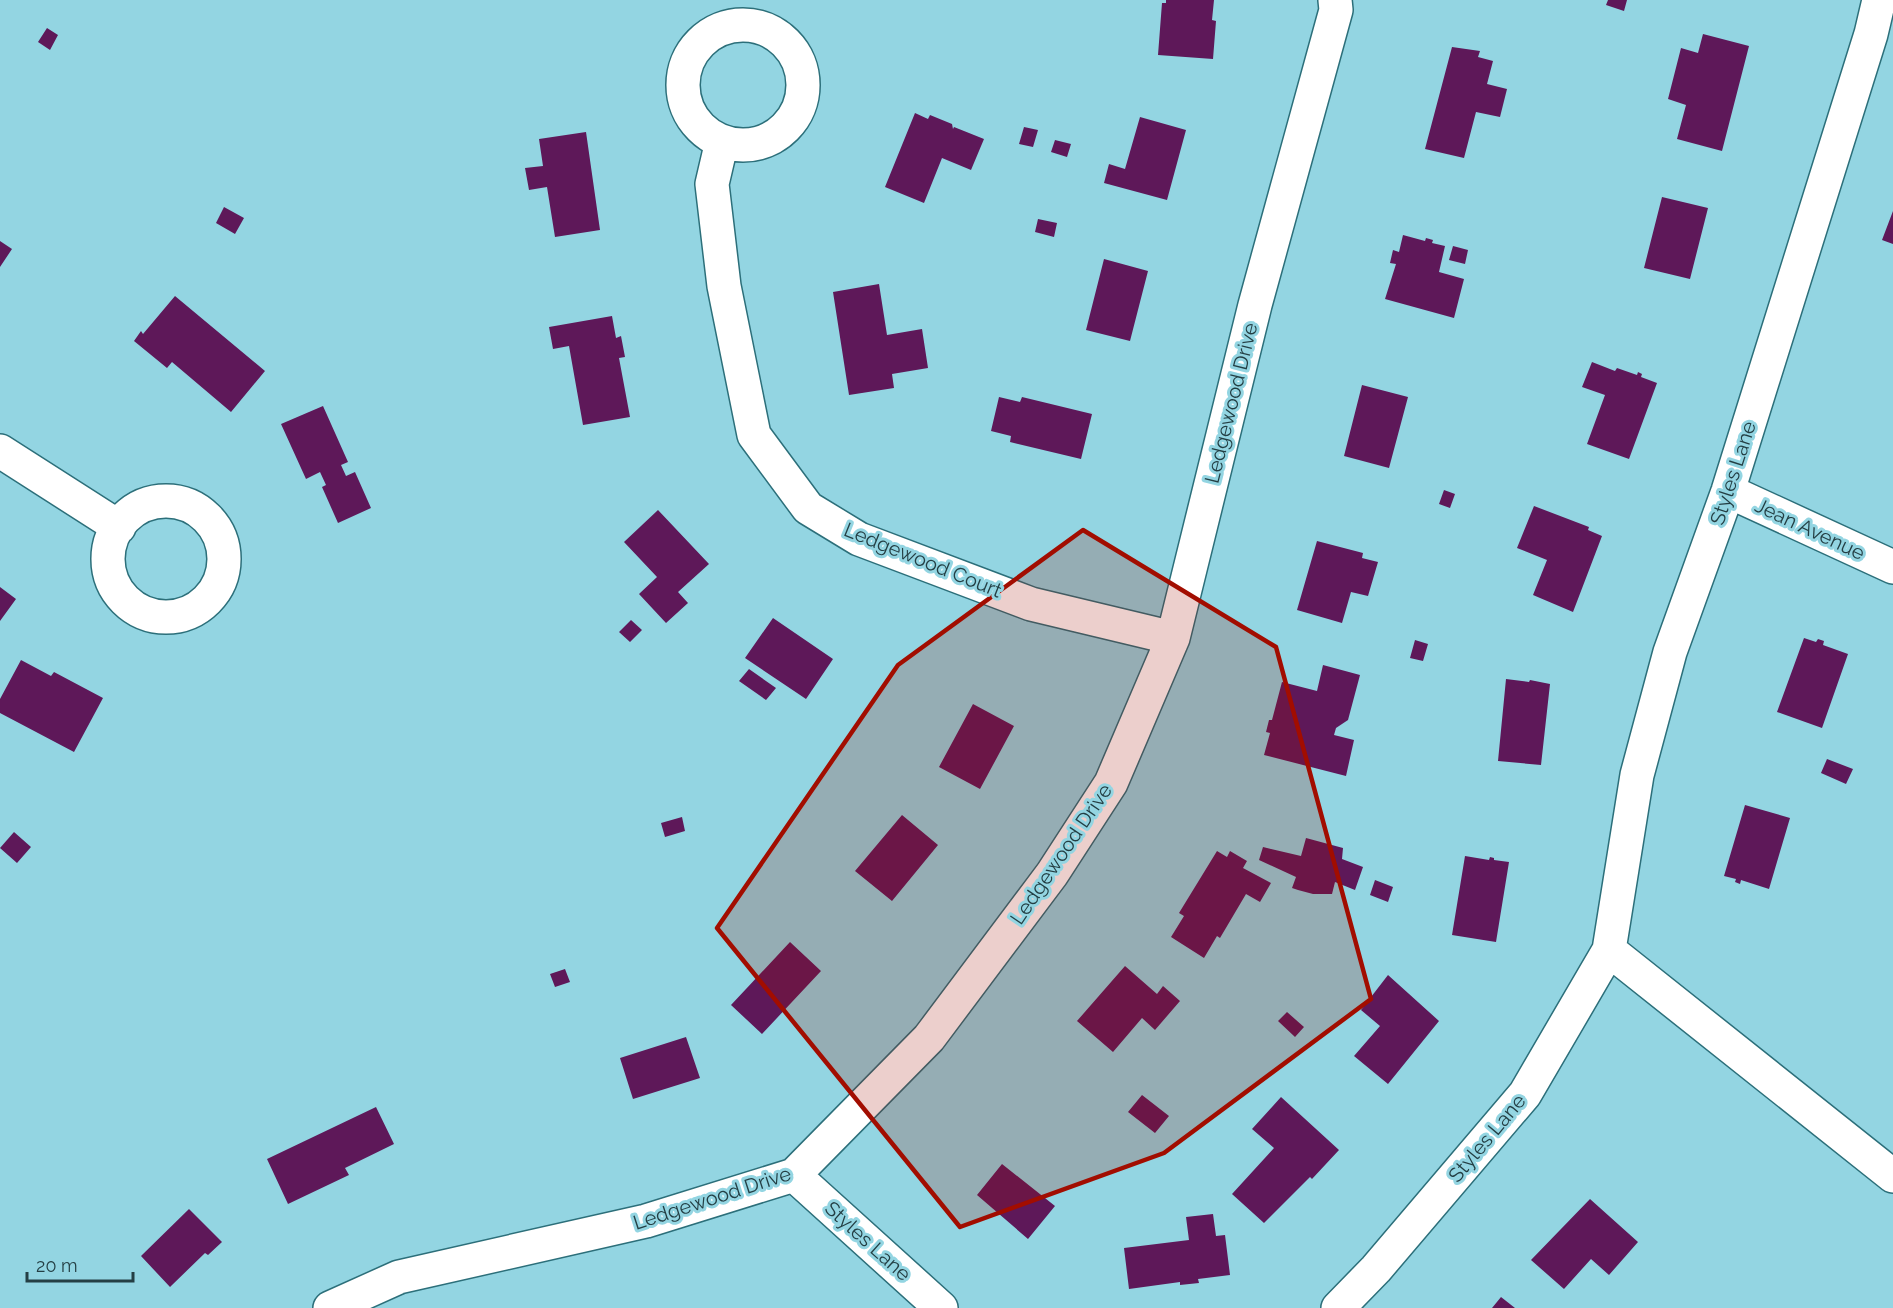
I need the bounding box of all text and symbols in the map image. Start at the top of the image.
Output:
street label: Ledgewood Drive [1199,320,1263,486]
street label: Styles Lane [1705,418,1761,528]
street label: Jean Avenue [1751,493,1869,565]
street label: Ledgewood Court [841,517,1006,603]
street label: Ledgewood Drive [1005,779,1117,929]
street label: Styles Lane [1443,1089,1531,1187]
street label: Ledgewood Drive [630,1161,794,1235]
street label: Styles Lane [820,1196,916,1286]
scale bar [27,1245,134,1283]
text: 20 m [36,1255,78,1276]

